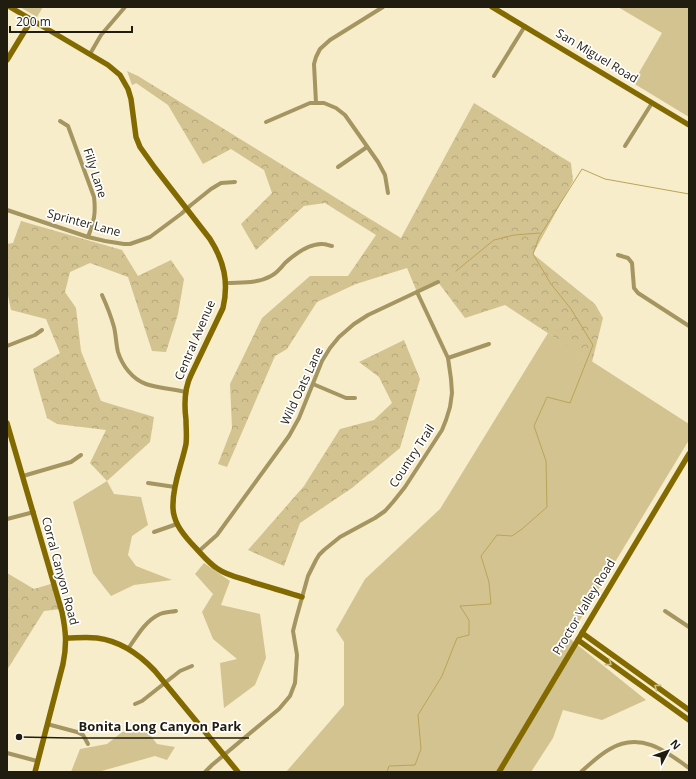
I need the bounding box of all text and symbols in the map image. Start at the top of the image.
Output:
scale bar [10,8,132,34]
text: 200 m [16,13,51,30]
street label: San Miguel Road [553,24,641,87]
street label: Filly Lane [79,146,112,200]
street label: Sprinter Lane [46,205,123,241]
street label: Central Avenue [170,297,219,382]
street label: Wild Oats Lane [276,344,327,427]
street label: Country Trail [385,421,438,491]
street label: Corral Canyon Road [38,515,83,627]
street label: Proctor Valley Road [548,556,619,658]
one-way arrow [605,658,612,665]
one-way arrow [655,685,662,692]
callout: Bonita Long Canyon Park [70,713,249,738]
text: Bonita Long Canyon Park [79,717,242,735]
north arrow [648,731,688,771]
text: N [667,736,685,752]

